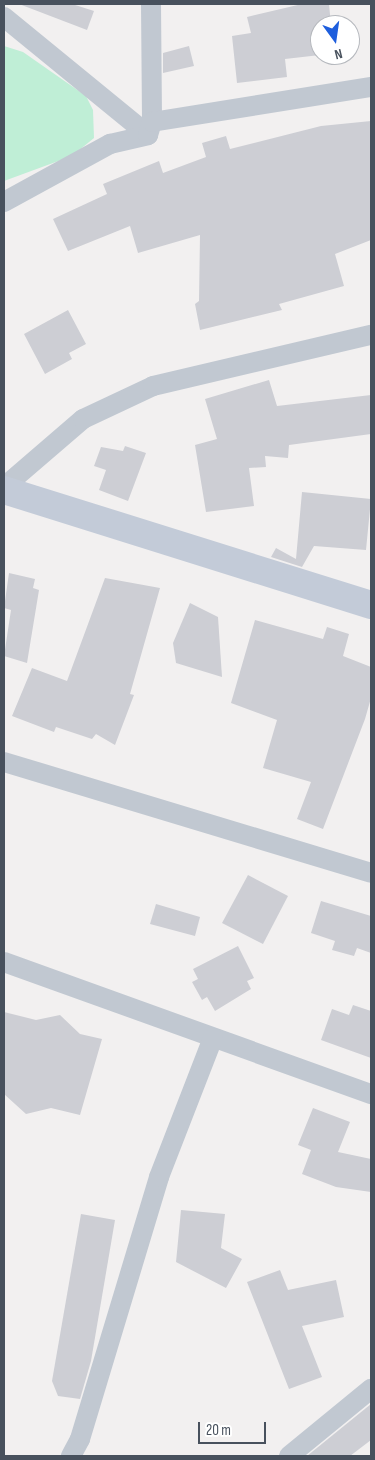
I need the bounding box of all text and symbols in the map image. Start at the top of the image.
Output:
north arrow [310,15,360,65]
text: N [333,45,344,63]
scale bar [200,1412,268,1444]
text: 20 m [206,1421,231,1440]

